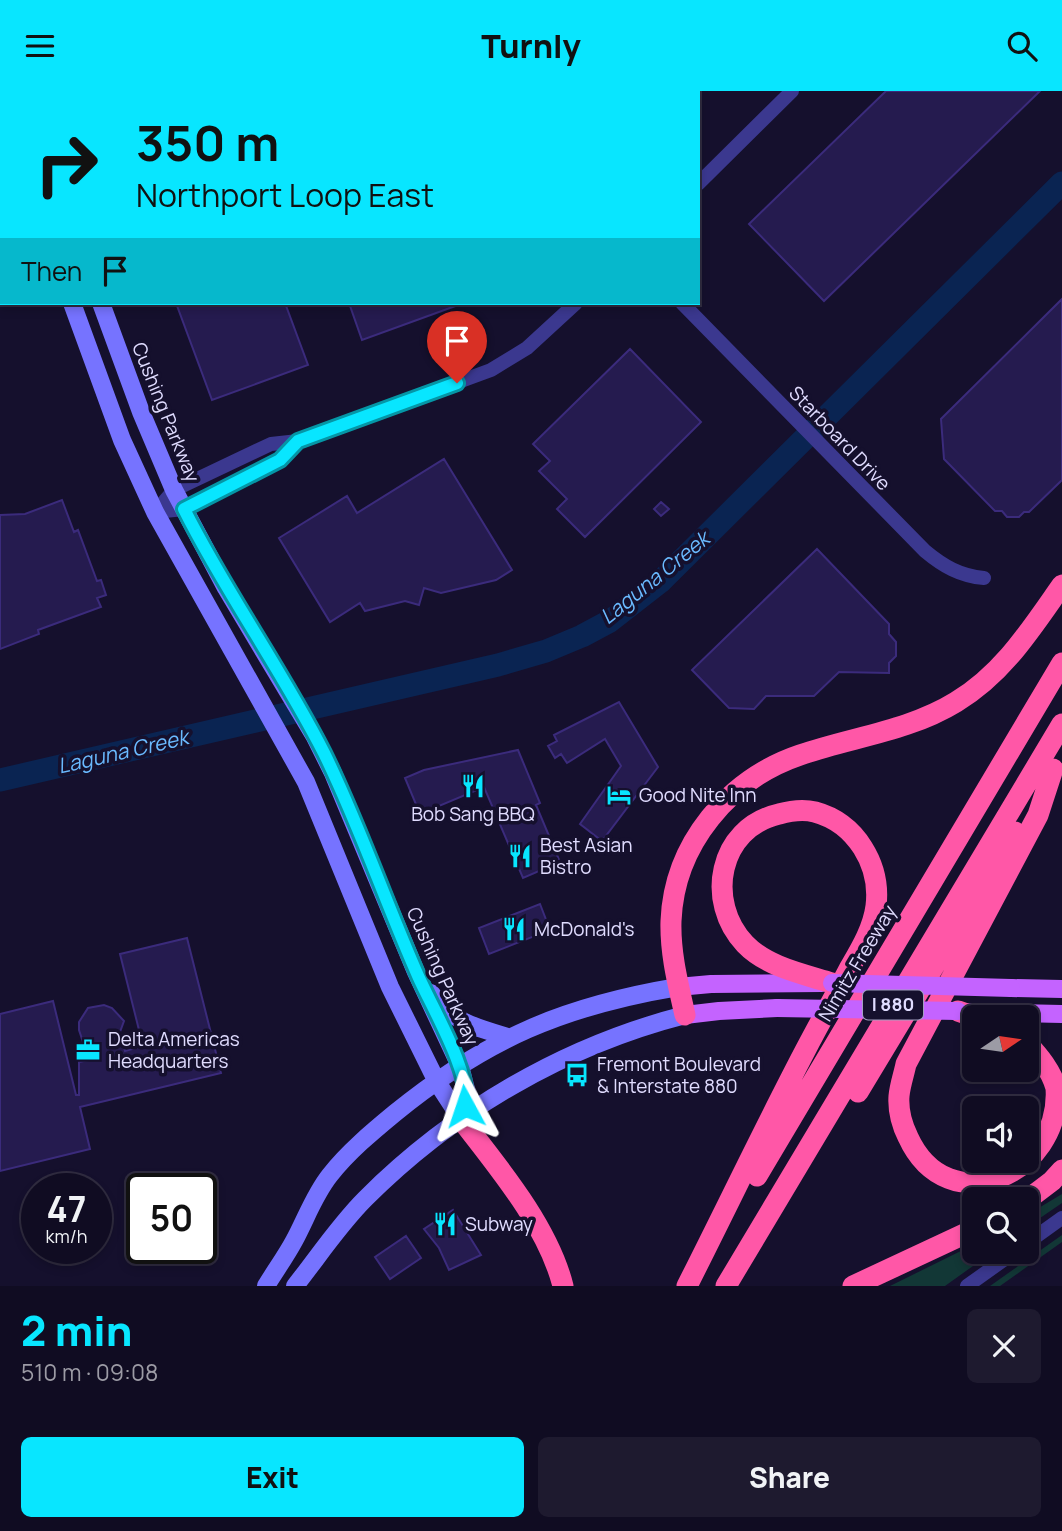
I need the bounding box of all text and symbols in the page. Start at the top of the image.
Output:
text: Turnly [481,24,581,68]
icon: menu [21,27,59,65]
icon: search [1003,27,1041,65]
text: 350 m [136,109,279,176]
icon: right [21,119,112,210]
text: Northport Loop East [136,173,434,217]
icon: arrive [96,252,134,290]
text: Then [21,253,82,289]
pin [427,311,487,383]
icon: arrive [438,322,476,360]
street label: Cushing Parkway [126,338,206,486]
street label: Starboard Drive [783,380,897,496]
water label: Laguna Creek [594,523,717,630]
water label: Laguna Creek [55,722,193,780]
restaurant icon: Bob Sang BBQ [459,772,487,800]
hotel icon: Good Nite Inn [605,781,633,809]
place label: Good Nite Inn [639,782,757,808]
place label: Bob Sang BBQ [411,801,535,827]
place label: Best Asian Bistro [540,832,632,880]
restaurant icon: Best Asian Bistro [506,842,534,870]
street label: Nimitz Freeway [812,900,902,1026]
street label: Cushing Parkway [401,903,485,1049]
restaurant icon: McDonald's [500,915,528,943]
place label: McDonald's [534,916,635,942]
road number: I 880 [863,991,923,1020]
north arrow [962,1005,1040,1081]
map controls [962,1005,1039,1264]
place label: Delta Americas Headquarters [108,1026,240,1074]
office icon: Delta Americas Headquarters [74,1036,102,1064]
place label: Fremont Boulevard & Interstate 880 [597,1051,761,1099]
bus stop icon: Fremont Boulevard & Interstate 880 [563,1061,591,1089]
position arrow [428,1069,502,1143]
button: sound [962,1096,1039,1173]
speed limit sign: 50 [126,1173,217,1264]
text: 47 [47,1185,86,1233]
button: search [962,1187,1039,1264]
restaurant icon: Subway [431,1210,459,1238]
place label: Subway [465,1211,533,1237]
text: km/h [46,1224,87,1248]
text: 2 min [21,1301,132,1359]
button: close [967,1309,1041,1383]
text: 510 m · 09:08 [21,1356,158,1388]
button: Exit [21,1437,524,1517]
button: Share [538,1437,1041,1517]

